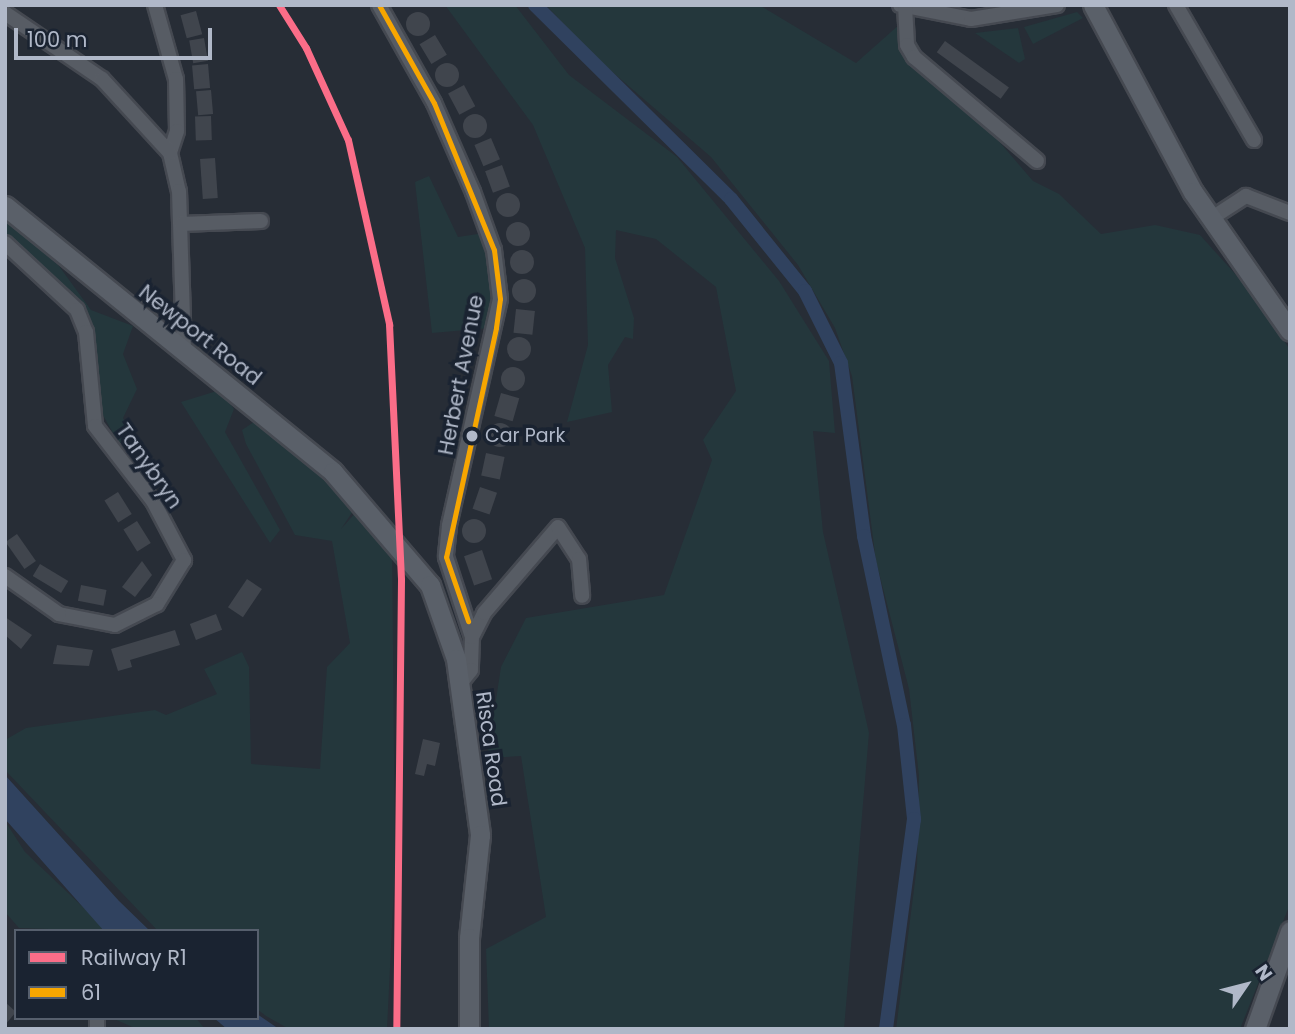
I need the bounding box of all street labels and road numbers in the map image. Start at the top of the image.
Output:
street label: Newport Road [134,279,266,391]
street label: Herbert Avenue [433,293,489,457]
street label: Tanybryn [111,419,187,513]
street label: Risca Road [470,690,512,808]

